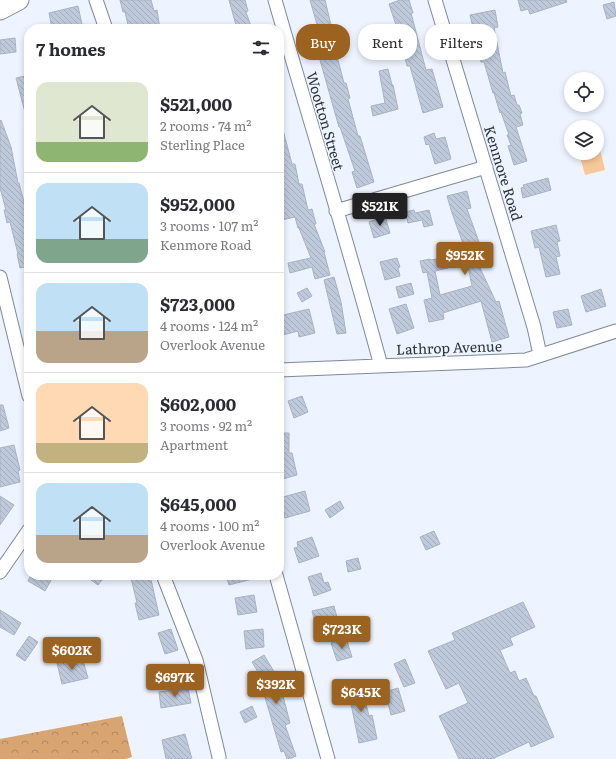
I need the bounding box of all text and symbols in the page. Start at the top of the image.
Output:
chip: Buy [296,24,350,60]
chip: Rent [358,24,417,60]
chip: Filters [425,24,497,60]
text: 7 homes [36,36,106,61]
icon: filters [250,37,272,59]
street label: Wootton Street [302,69,350,173]
map controls [564,72,604,160]
button: locate [564,72,604,112]
text: $521,000 [160,91,232,116]
icon: home [68,98,116,146]
text: 2 rooms · 74 m² [160,116,251,135]
button: layers [564,120,604,160]
street label: Kenmore Road [480,123,528,223]
text: Sterling Place [160,135,245,154]
text: $952,000 [160,191,235,216]
pin: $521K [352,193,408,227]
text: $521K [361,196,399,215]
icon: home [68,199,116,247]
text: 3 rooms · 107 m² [160,216,258,235]
text: Kenmore Road [160,235,252,254]
pin: $952K [437,242,493,276]
text: $952K [445,245,485,264]
text: $723,000 [160,291,235,316]
icon: home [68,299,116,347]
text: 4 rooms · 124 m² [160,316,258,335]
text: Overlook Avenue [160,335,265,354]
street label: Lathrop Avenue [396,335,502,359]
text: $602,000 [160,391,236,416]
icon: home [68,399,116,447]
text: 3 rooms · 92 m² [160,416,252,435]
text: Apartment [160,435,228,454]
text: $645,000 [160,491,237,516]
icon: home [68,499,116,547]
text: 4 rooms · 100 m² [160,516,259,535]
text: Overlook Avenue [160,535,265,554]
pin: $723K [314,616,370,650]
text: $723K [322,619,362,638]
pin: $602K [44,637,100,671]
text: $602K [52,640,92,659]
pin: $697K [147,664,203,698]
text: $697K [155,667,195,686]
pin: $392K [248,671,304,705]
text: $392K [256,674,296,693]
pin: $645K [333,679,389,713]
text: $645K [341,682,381,701]

